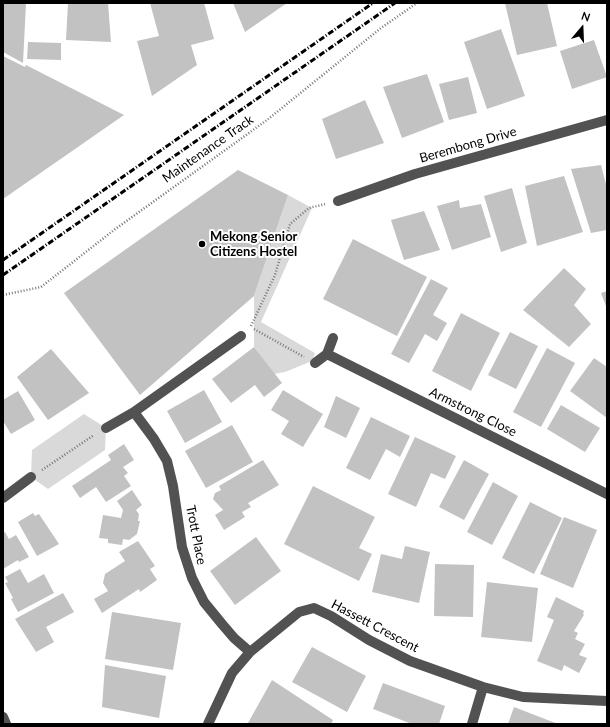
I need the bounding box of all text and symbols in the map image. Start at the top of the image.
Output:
north arrow [562,8,602,48]
text: N [580,9,592,24]
street label: Maintenance Track [159,112,257,186]
street label: Berembong Drive [418,124,518,166]
place label: Mekong Senior Citizens Hostel [210,229,297,260]
marker: Mekong Senior Citizens Hostel [197,239,207,249]
street label: Armstrong Close [427,384,519,440]
street label: Trott Place [183,504,209,566]
street label: Hassett Crescent [329,596,421,656]

